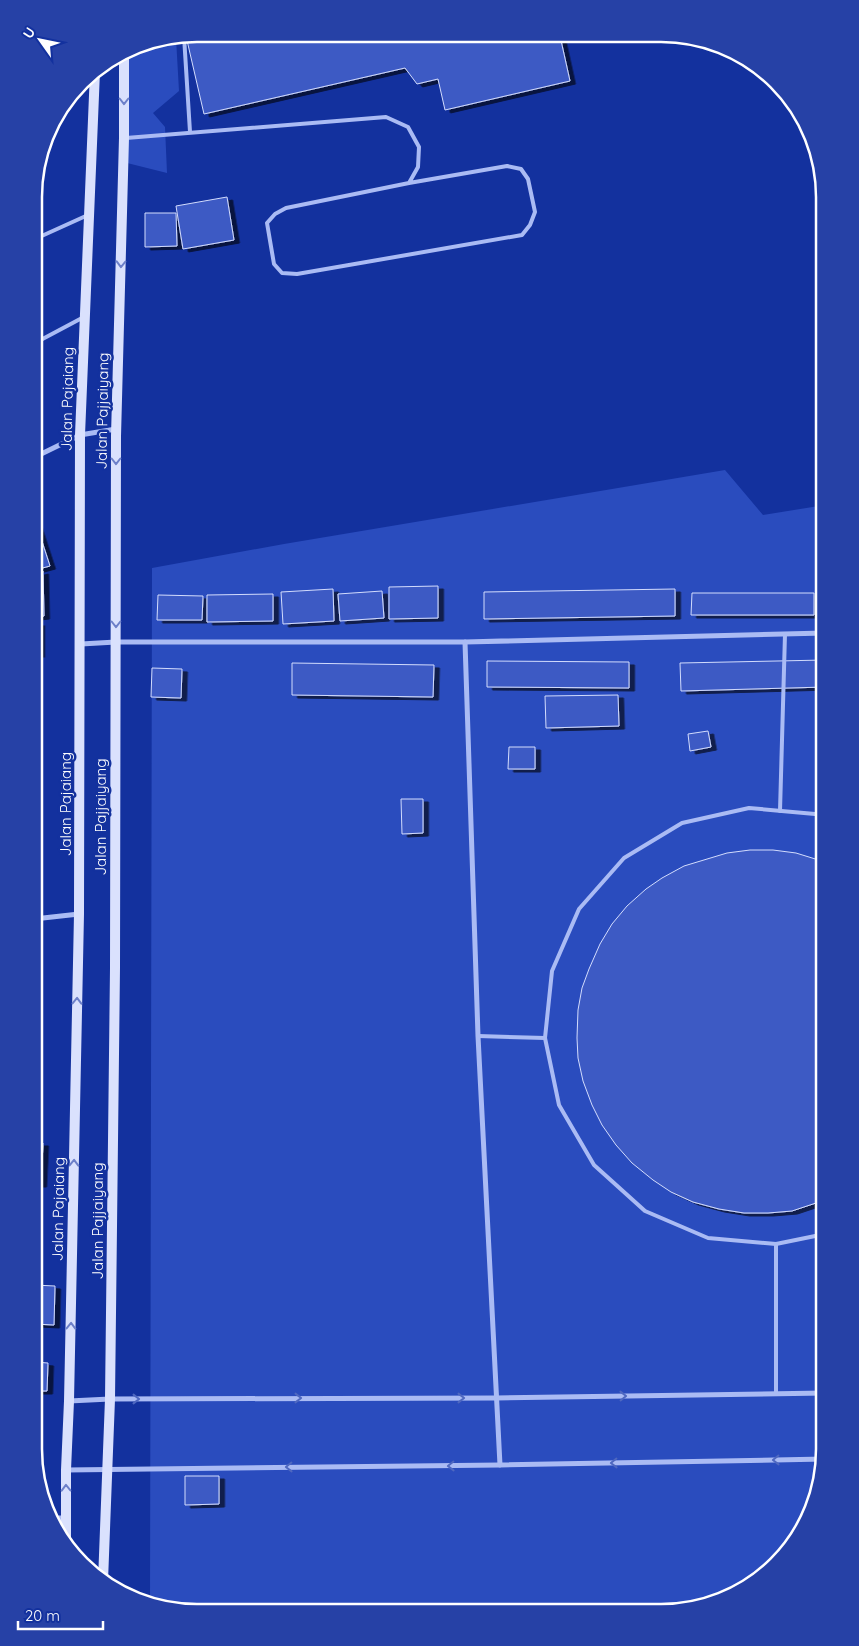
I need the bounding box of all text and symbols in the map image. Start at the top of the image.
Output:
north arrow [15,15,65,65]
text: U [19,24,39,42]
one-way arrow [119,98,129,106]
one-way arrow [115,260,126,268]
street label: Jalan Pajaiang [57,347,77,451]
street label: Jalan Pajjaiyang [91,352,113,470]
one-way arrow [111,458,121,466]
one-way arrow [111,620,121,628]
street label: Jalan Pajaiang [56,752,75,856]
street label: Jalan Pajjaiyang [91,758,110,876]
one-way arrow [72,996,82,1004]
street label: Jalan Pajaiang [48,1157,68,1261]
one-way arrow [69,1159,79,1166]
street label: Jalan Pajjaiyang [88,1162,107,1280]
one-way arrow [66,1321,76,1329]
one-way arrow [620,1391,627,1401]
one-way arrow [132,1393,140,1404]
one-way arrow [294,1393,302,1403]
one-way arrow [457,1393,465,1403]
one-way arrow [772,1455,780,1465]
one-way arrow [609,1458,617,1468]
one-way arrow [447,1461,454,1471]
one-way arrow [284,1462,292,1472]
one-way arrow [61,1484,71,1492]
scale bar [18,1598,102,1630]
text: 20 m [25,1606,60,1625]

